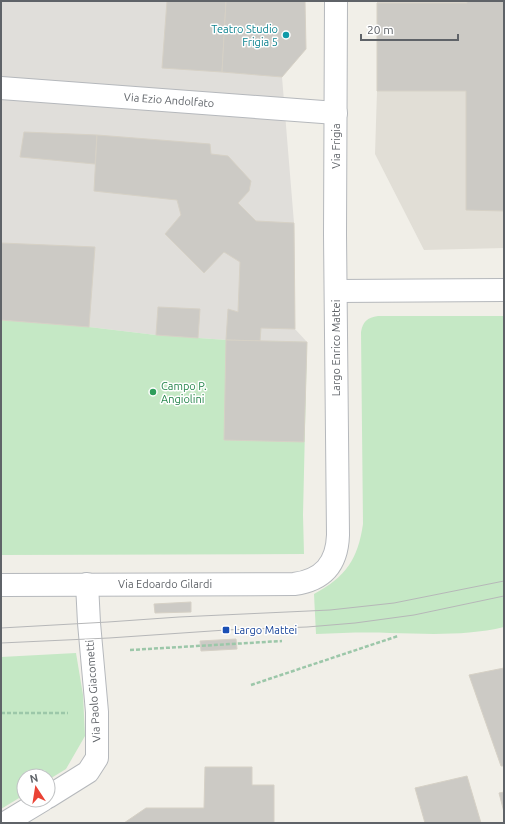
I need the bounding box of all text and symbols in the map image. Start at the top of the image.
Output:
scale bar [361,16,458,42]
place label: Teatro Studio Frigia 5 [211,23,278,48]
text: 20 m [367,23,394,36]
marker: Teatro Studio Frigia 5 [281,30,291,40]
street label: Via Ezio Andolfato [123,91,215,109]
street label: Via Frigia [330,123,342,169]
street label: Largo Enrico Mattei [330,300,342,396]
place label: Campo P. Angiolini [161,380,207,405]
marker: Campo P. Angiolini [148,387,158,397]
street label: Via Edoardo Gilardi [118,578,212,590]
place label: Largo Mattei [234,624,297,636]
marker: Largo Mattei [221,625,231,635]
street label: Via Paolo Giacometti [83,639,103,743]
north arrow [16,768,56,808]
text: N [29,771,39,785]

